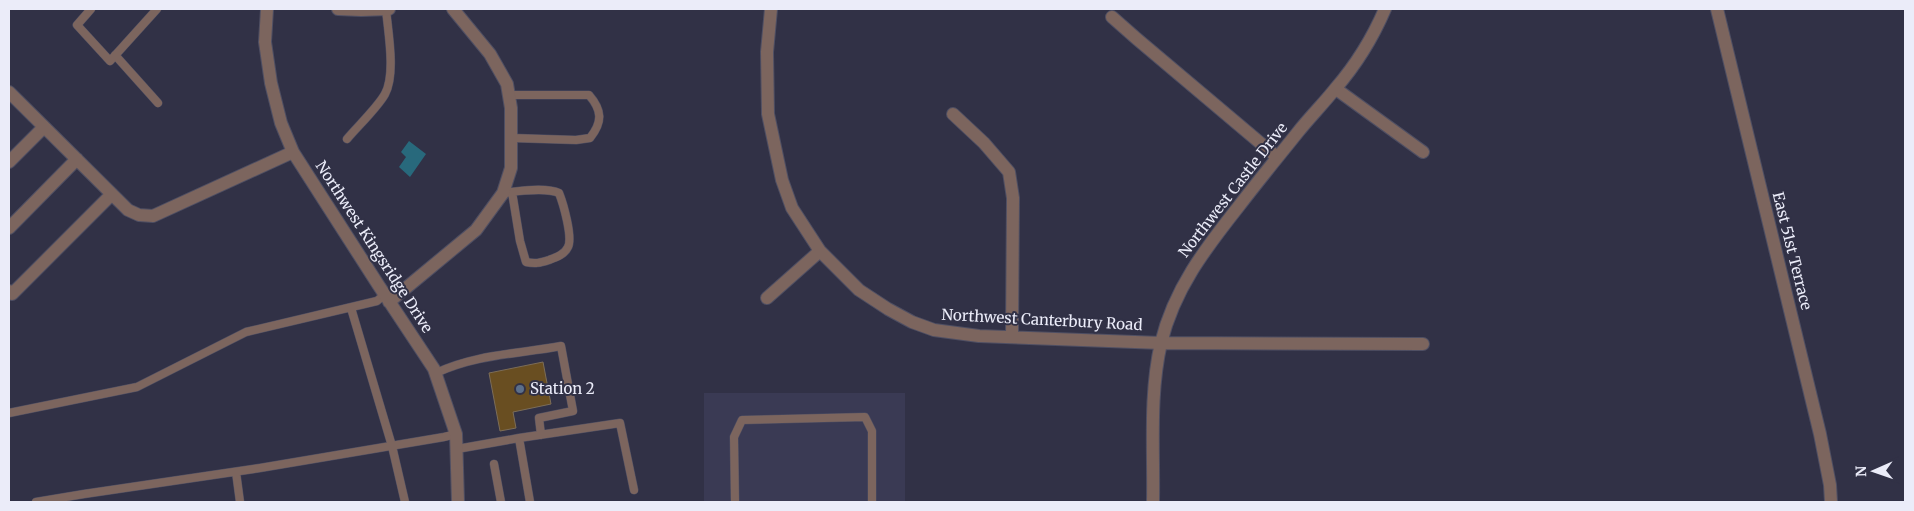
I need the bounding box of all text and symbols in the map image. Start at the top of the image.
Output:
street label: Northwest Castle Drive [1174,118,1291,261]
street label: Northwest Kingsridge Drive [312,157,437,336]
street label: East 51st Terrace [1769,190,1816,312]
street label: Northwest Canterbury Road [941,305,1143,334]
place label: Station 2 [530,379,595,398]
marker: Station 2 [514,383,526,395]
north arrow [1849,446,1899,496]
text: N [1852,466,1870,477]

